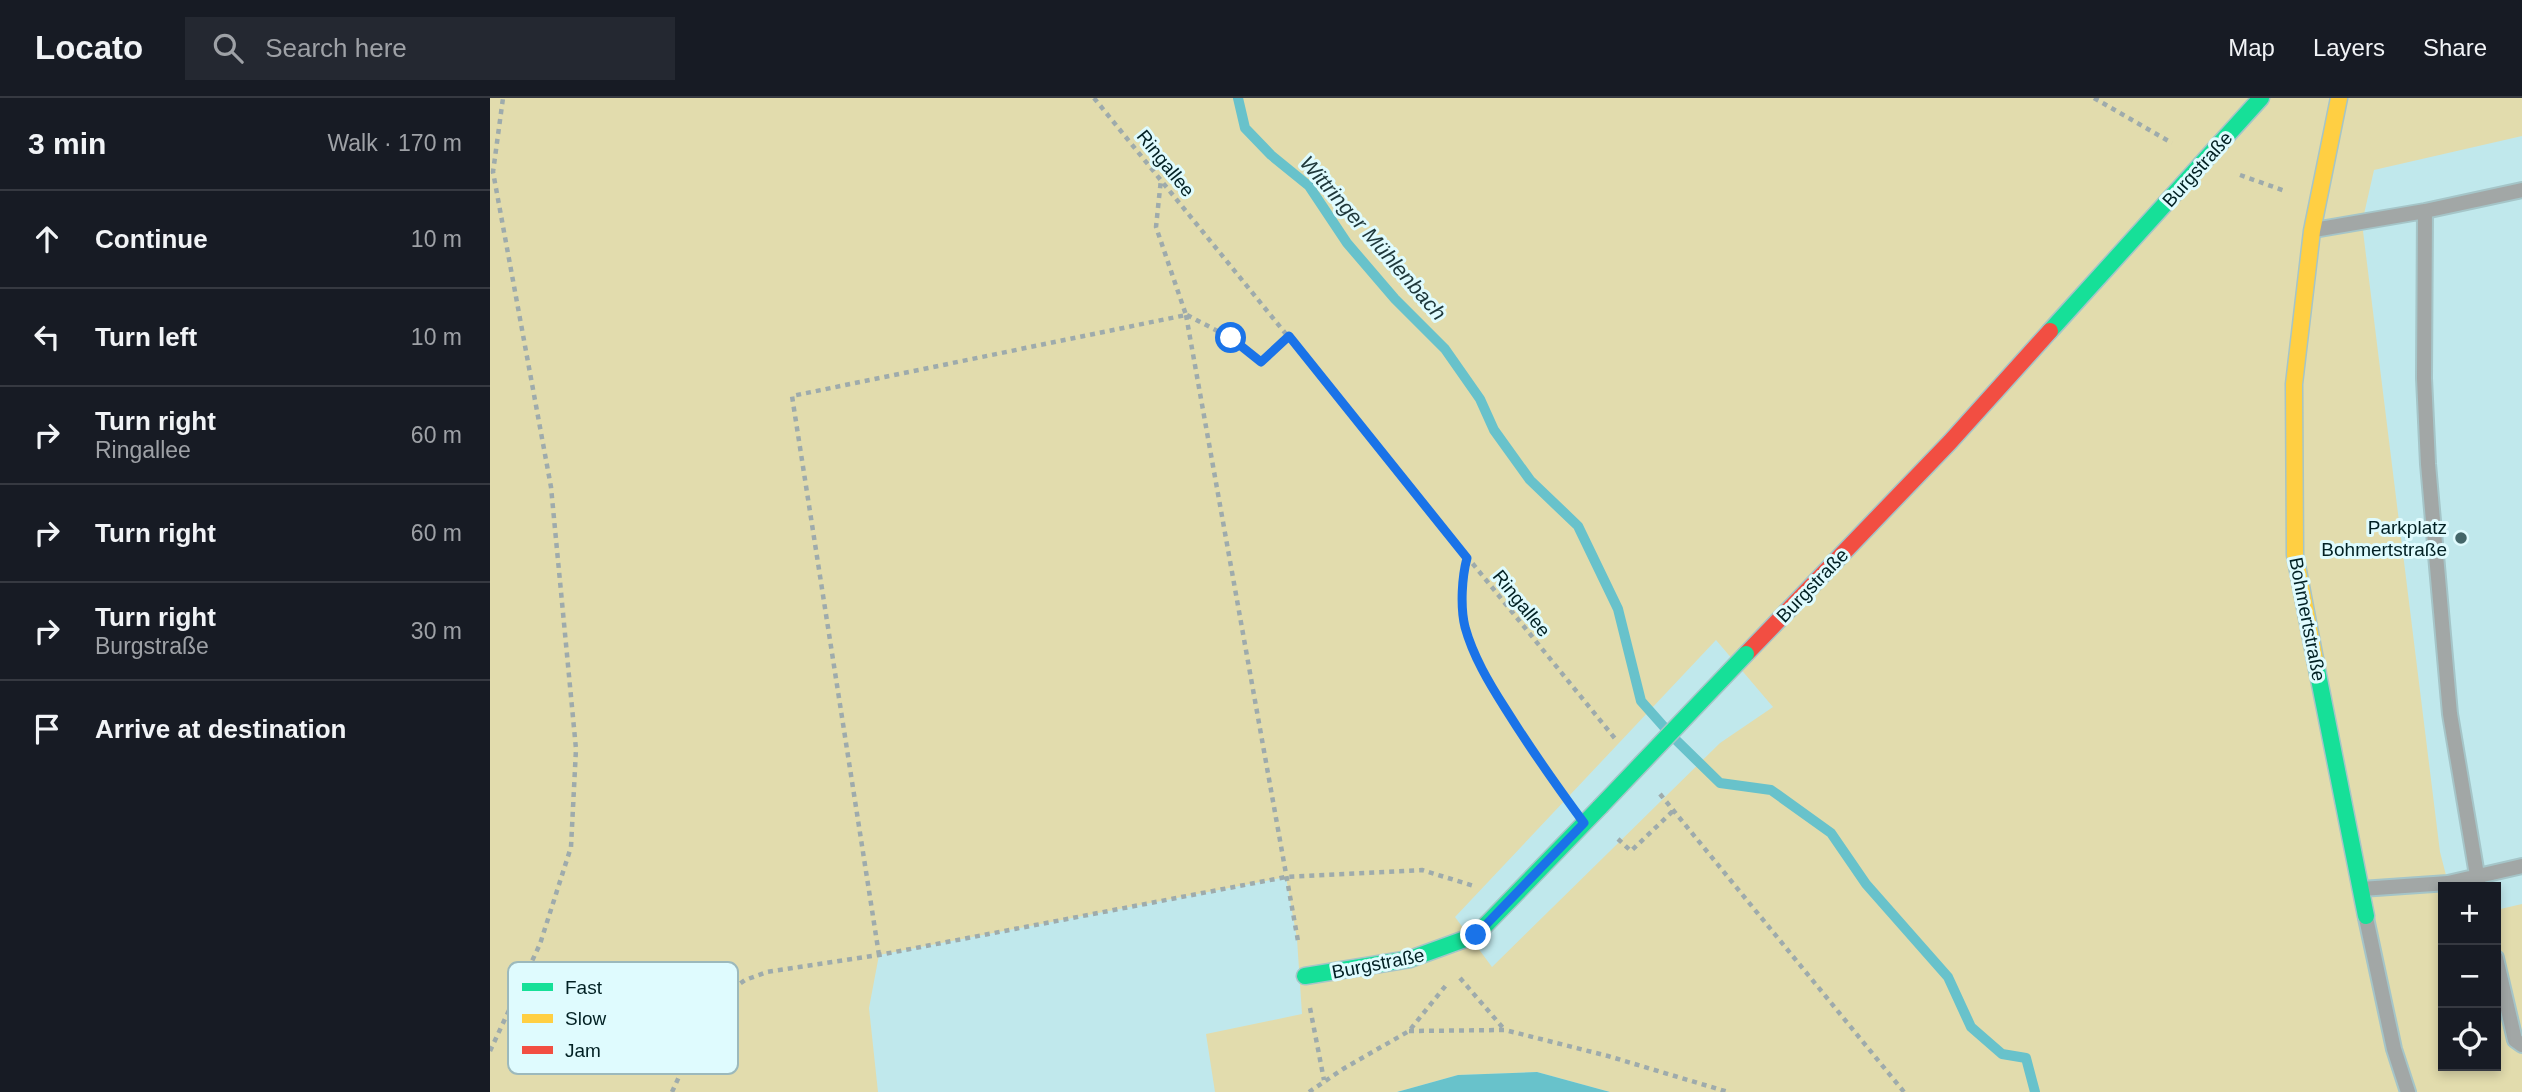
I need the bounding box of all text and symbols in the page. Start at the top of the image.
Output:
search box [185,17,675,80]
text: Locato [35,29,143,66]
icon: search [209,29,247,67]
text: Search here [265,33,407,63]
text: Map [2228,34,2275,61]
text: Layers [2313,34,2385,61]
text: Share [2423,34,2487,61]
street label: Ringallee [1133,126,1199,201]
text: 3 min [28,127,106,160]
street label: Burgstraße [2158,127,2237,211]
text: Walk · 170 m [327,130,462,156]
water label: Wittringer Mühlenbach [1296,151,1451,324]
icon: ahead [28,220,66,258]
text: Continue [95,224,208,254]
text: 10 m [411,226,462,252]
icon: left [28,318,66,356]
text: Turn left [95,322,197,352]
route start [1215,322,1246,353]
text: 10 m [411,324,462,350]
text: Turn right [95,406,216,436]
icon: right [28,416,66,454]
text: 60 m [411,422,462,448]
text: Ringallee [95,437,191,463]
icon: right [28,514,66,552]
place label: Parkplatz Bohmertstraße [2321,517,2447,560]
text: Turn right [95,518,216,548]
text: 60 m [411,520,462,546]
marker: Parkplatz Bohmertstraße [2453,530,2469,546]
street label: Burgstraße [1772,544,1853,626]
street label: Bohmertstraße [2285,555,2330,683]
street label: Ringallee [1489,566,1555,641]
text: Turn right [95,602,216,632]
icon: right [28,612,66,650]
text: 30 m [411,618,462,644]
text: Burgstraße [95,633,209,659]
icon: arrive [28,710,66,748]
text: Arrive at destination [95,714,346,744]
map controls [2438,882,2501,1071]
button: + [2438,882,2501,945]
route end [1460,919,1491,950]
street label: Burgstraße [1330,944,1426,983]
button: − [2438,945,2501,1008]
legend [508,962,738,1074]
text: Fast [565,977,603,998]
text: Slow [565,1008,606,1029]
button: locate [2438,1008,2501,1071]
text: Jam [565,1040,601,1061]

